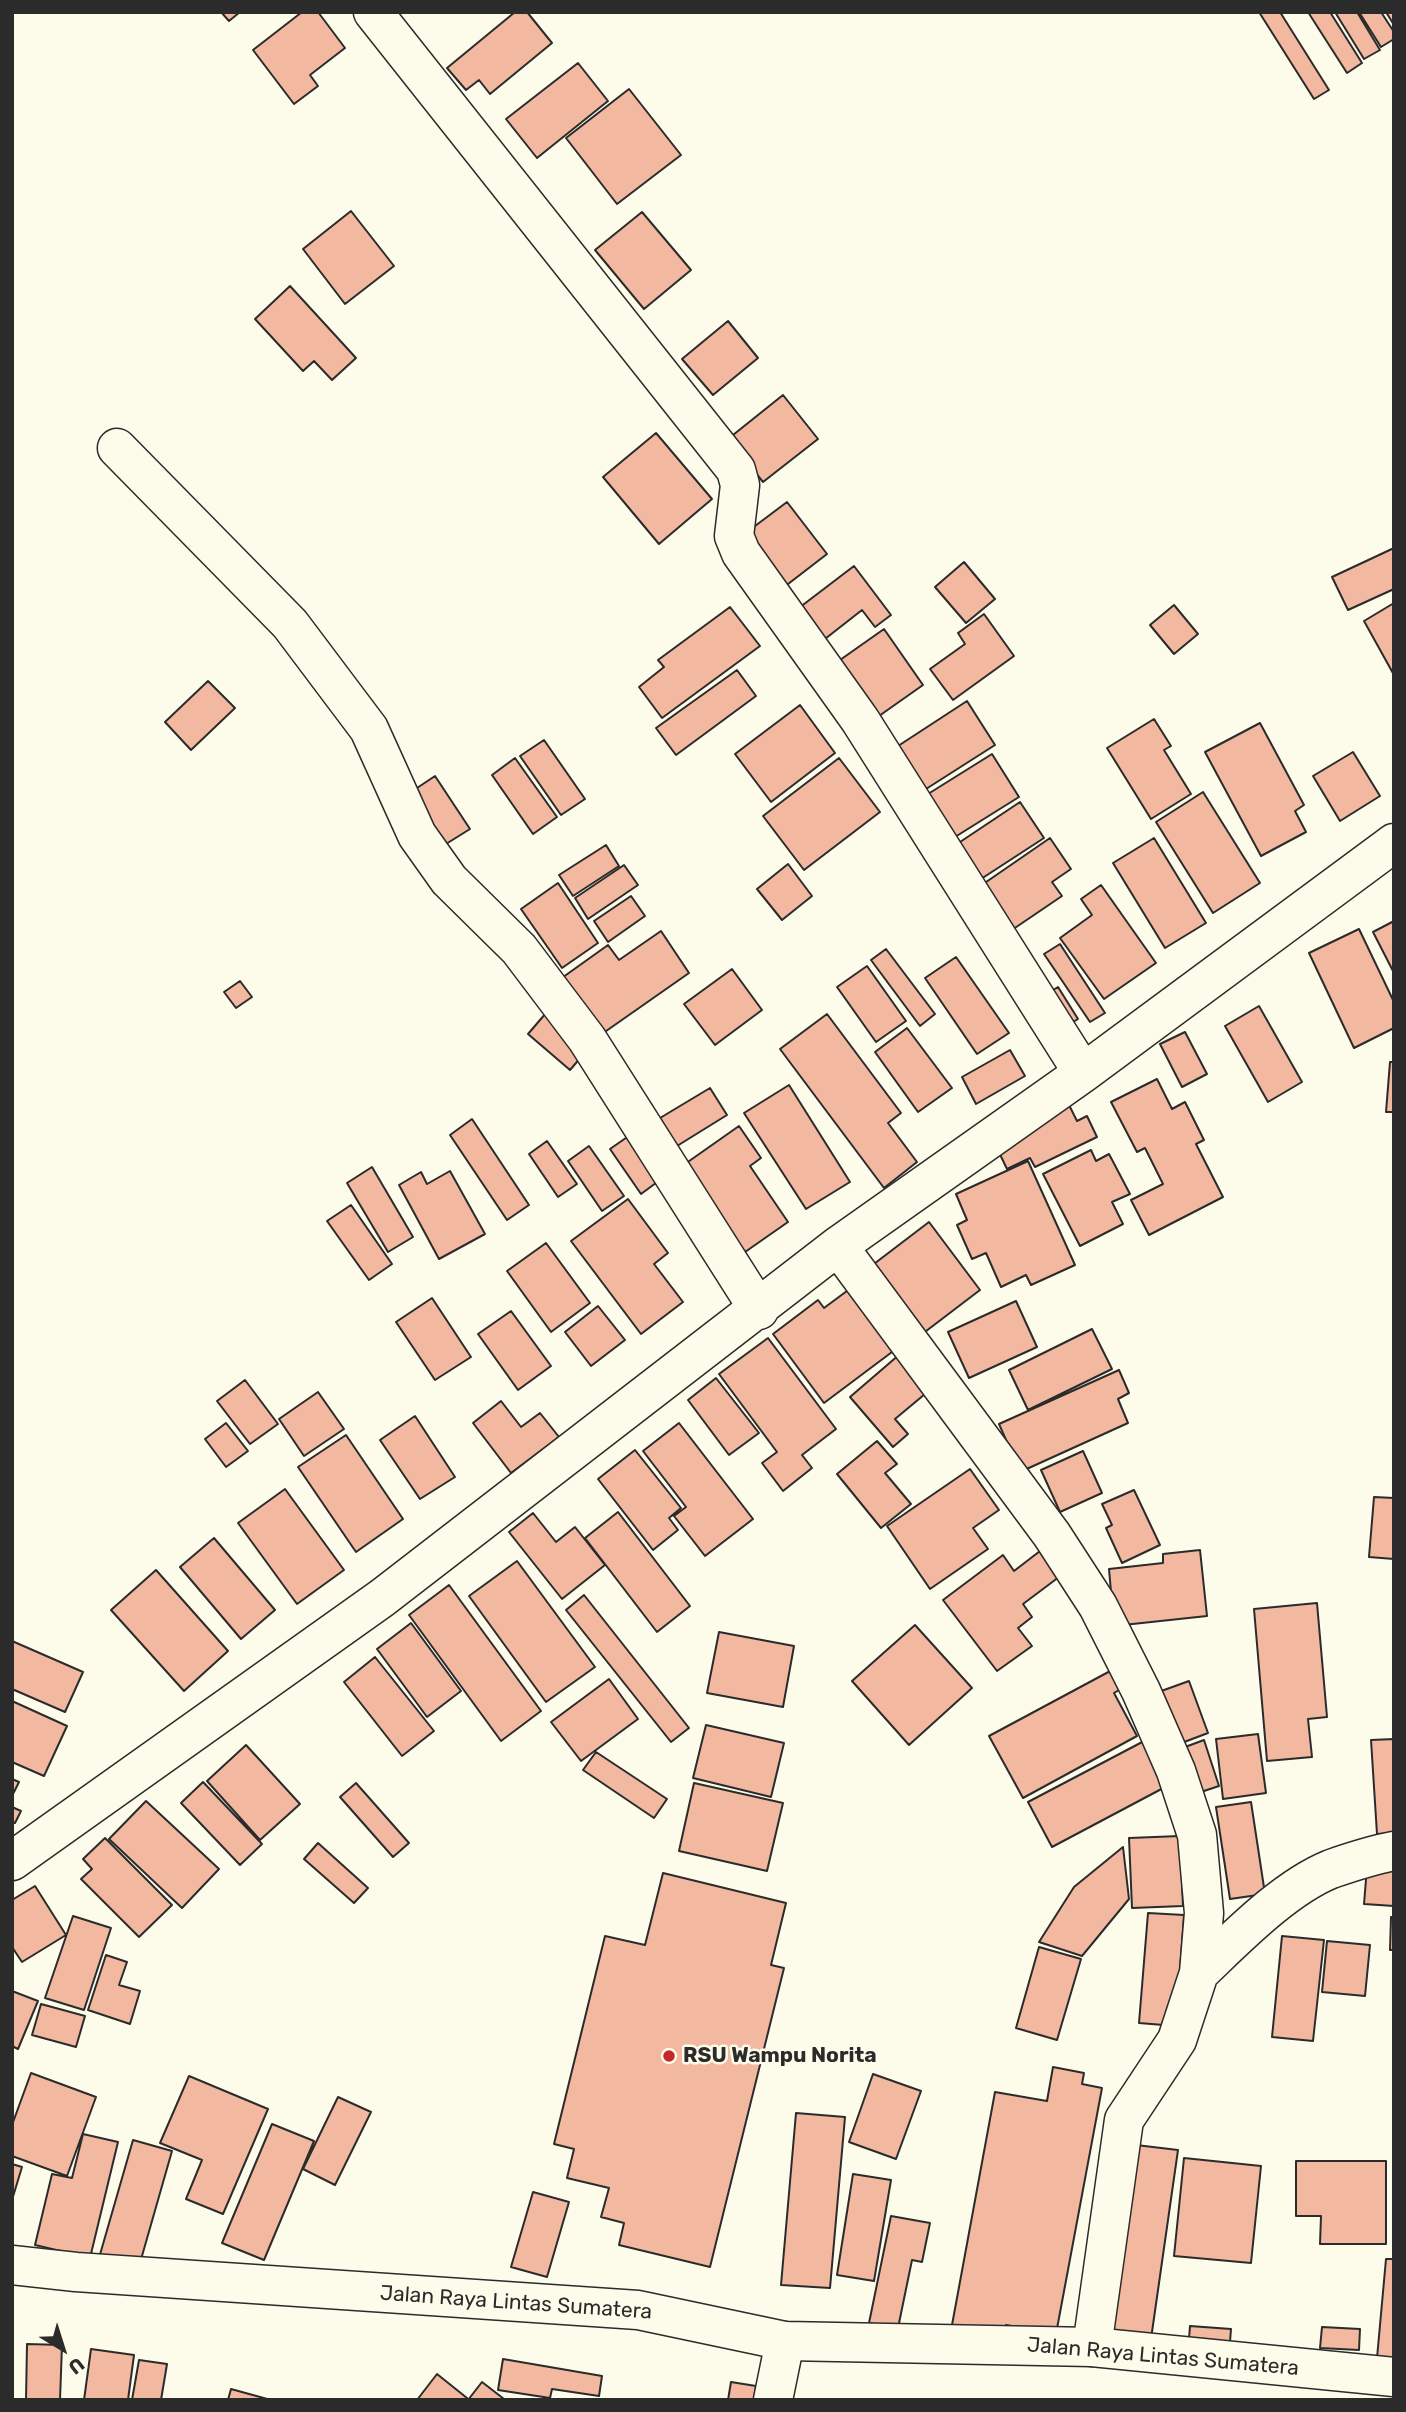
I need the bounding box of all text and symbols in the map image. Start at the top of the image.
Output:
place label: RSU Wampu Norita [683,2043,877,2069]
marker: RSU Wampu Norita [661,2048,677,2064]
street label: Jalan Raya Lintas Sumatera [379,2281,653,2325]
north arrow [28,2314,98,2384]
street label: Jalan Raya Lintas Sumatera [1026,2333,1300,2381]
text: U [64,2353,89,2379]

